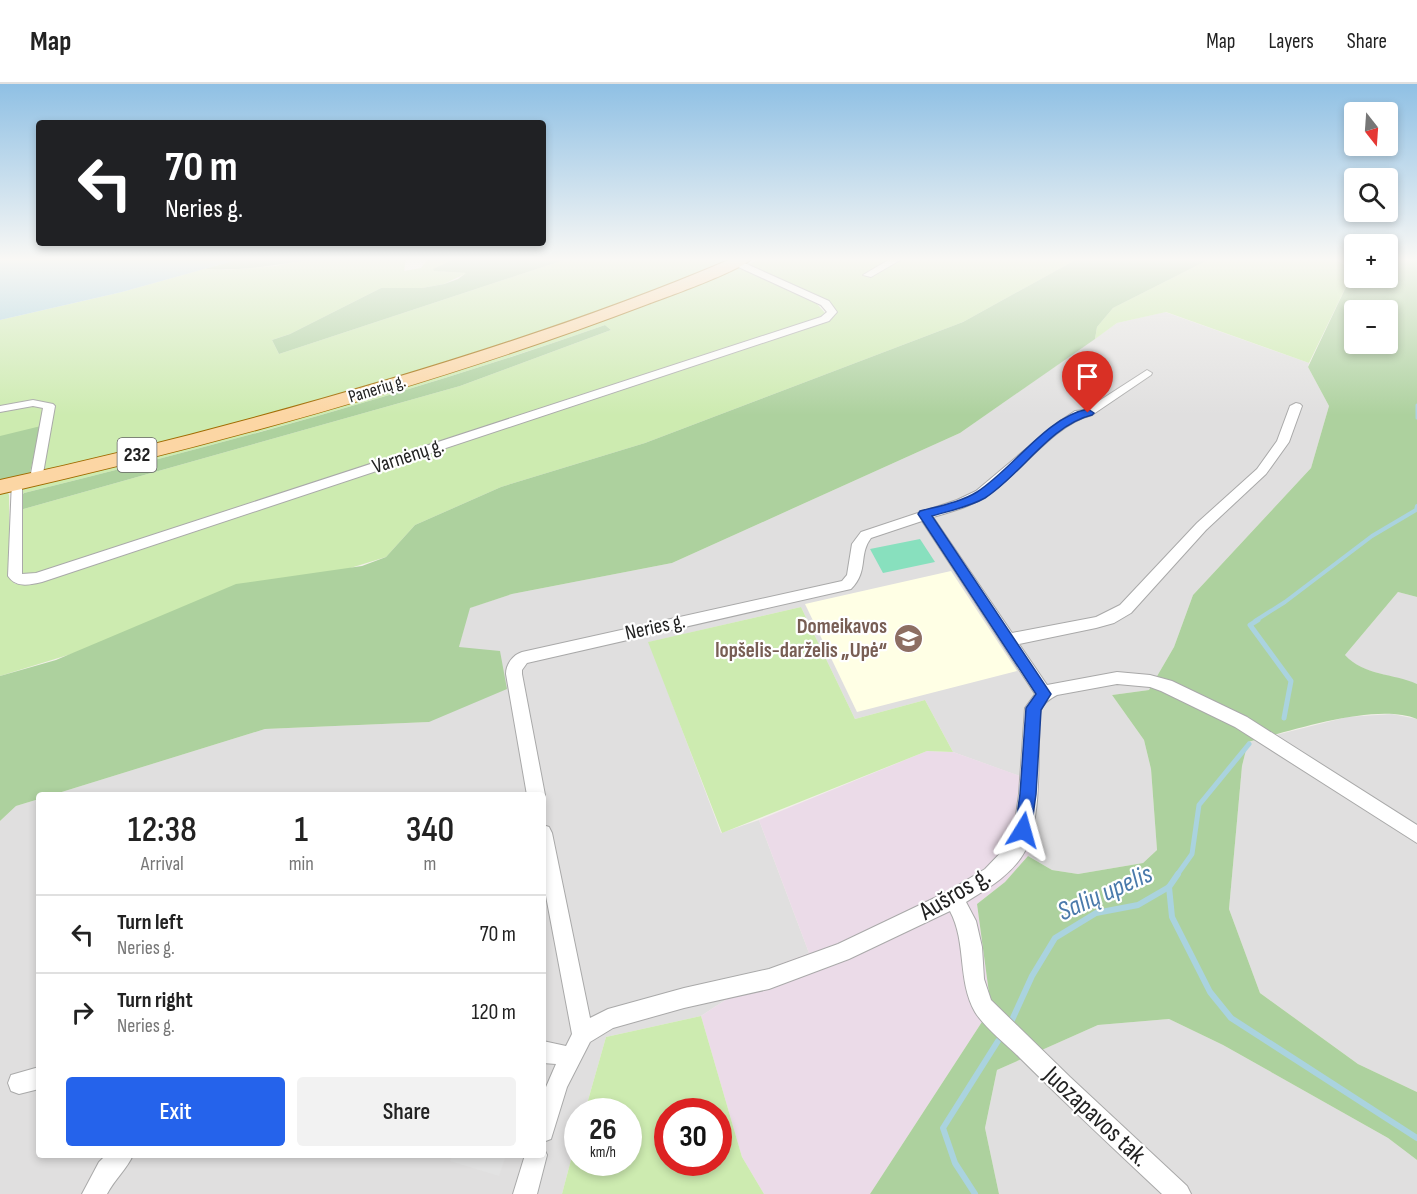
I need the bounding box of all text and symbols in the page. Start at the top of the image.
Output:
text: Map [30,25,71,58]
text: Map [1206,29,1235,54]
text: Layers [1268,29,1314,54]
text: Share [1347,29,1387,54]
north arrow [1344,102,1398,156]
map controls [1344,102,1398,354]
text: 70 m [165,142,238,193]
icon: left [66,144,144,222]
button: search [1344,168,1398,222]
text: Neries g. [165,193,243,225]
button: + [1344,234,1398,288]
button: − [1344,300,1398,354]
pin [1062,351,1113,413]
icon: arrive [1071,360,1104,393]
street label: Panerių g. [346,370,408,408]
street label: Varnėnų g. [369,433,447,479]
road number: 232 [118,438,156,472]
street label: Neries g. [623,608,687,646]
place label: Domeikavos lopšelis-darželis „Upė“ [715,614,887,663]
school or university icon: Domeikavos lopšelis-darželis „Upė“ [892,622,924,654]
position arrow [991,798,1055,862]
text: 12:38 [128,809,197,852]
text: 1 [295,809,308,852]
text: 340 [406,809,454,852]
text: Arrival [141,852,184,876]
text: min [289,852,314,876]
text: m [423,852,436,876]
water label: Salių upelis [1053,858,1158,928]
street label: Aušros g. [913,861,996,928]
text: Turn left [117,909,183,936]
icon: left [66,918,99,951]
text: 70 m [480,921,516,948]
text: Neries g. [117,936,175,960]
text: Turn right [117,987,193,1014]
icon: right [66,996,99,1029]
text: 120 m [472,999,516,1026]
text: Neries g. [117,1014,175,1038]
street label: Juozapavos tak. [1036,1060,1155,1174]
button: Exit [66,1077,285,1146]
button: Share [297,1077,516,1146]
speed limit sign: 30 [654,1098,732,1176]
text: 26 [589,1112,617,1148]
text: km/h [590,1143,616,1162]

